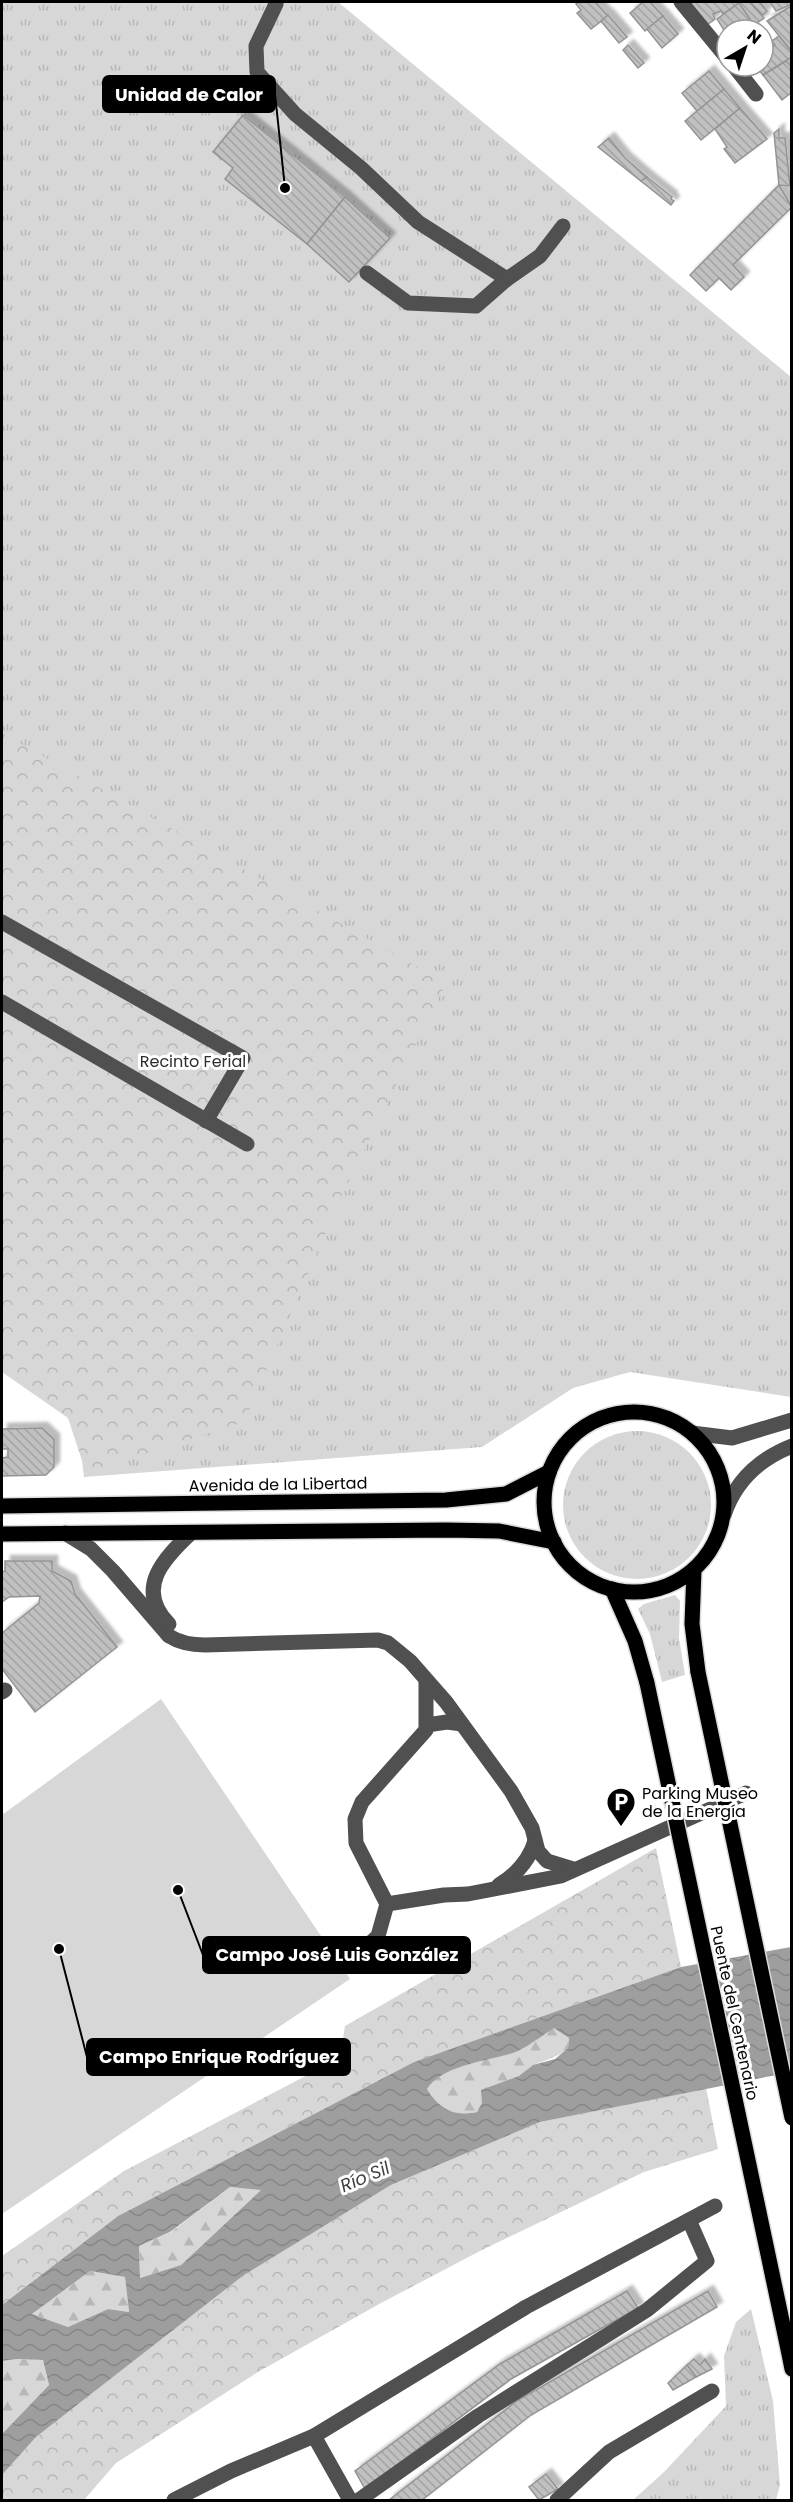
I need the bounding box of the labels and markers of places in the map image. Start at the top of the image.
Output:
callout: Unidad de Calor [103,76,275,112]
place label: Parking Museo de la Energía [642,1782,758,1823]
parking icon: Parking Museo de la Energía [605,1786,637,1828]
callout: Campo José Luis González [203,1937,470,1973]
callout: Campo Enrique Rodríguez [87,2039,350,2075]

